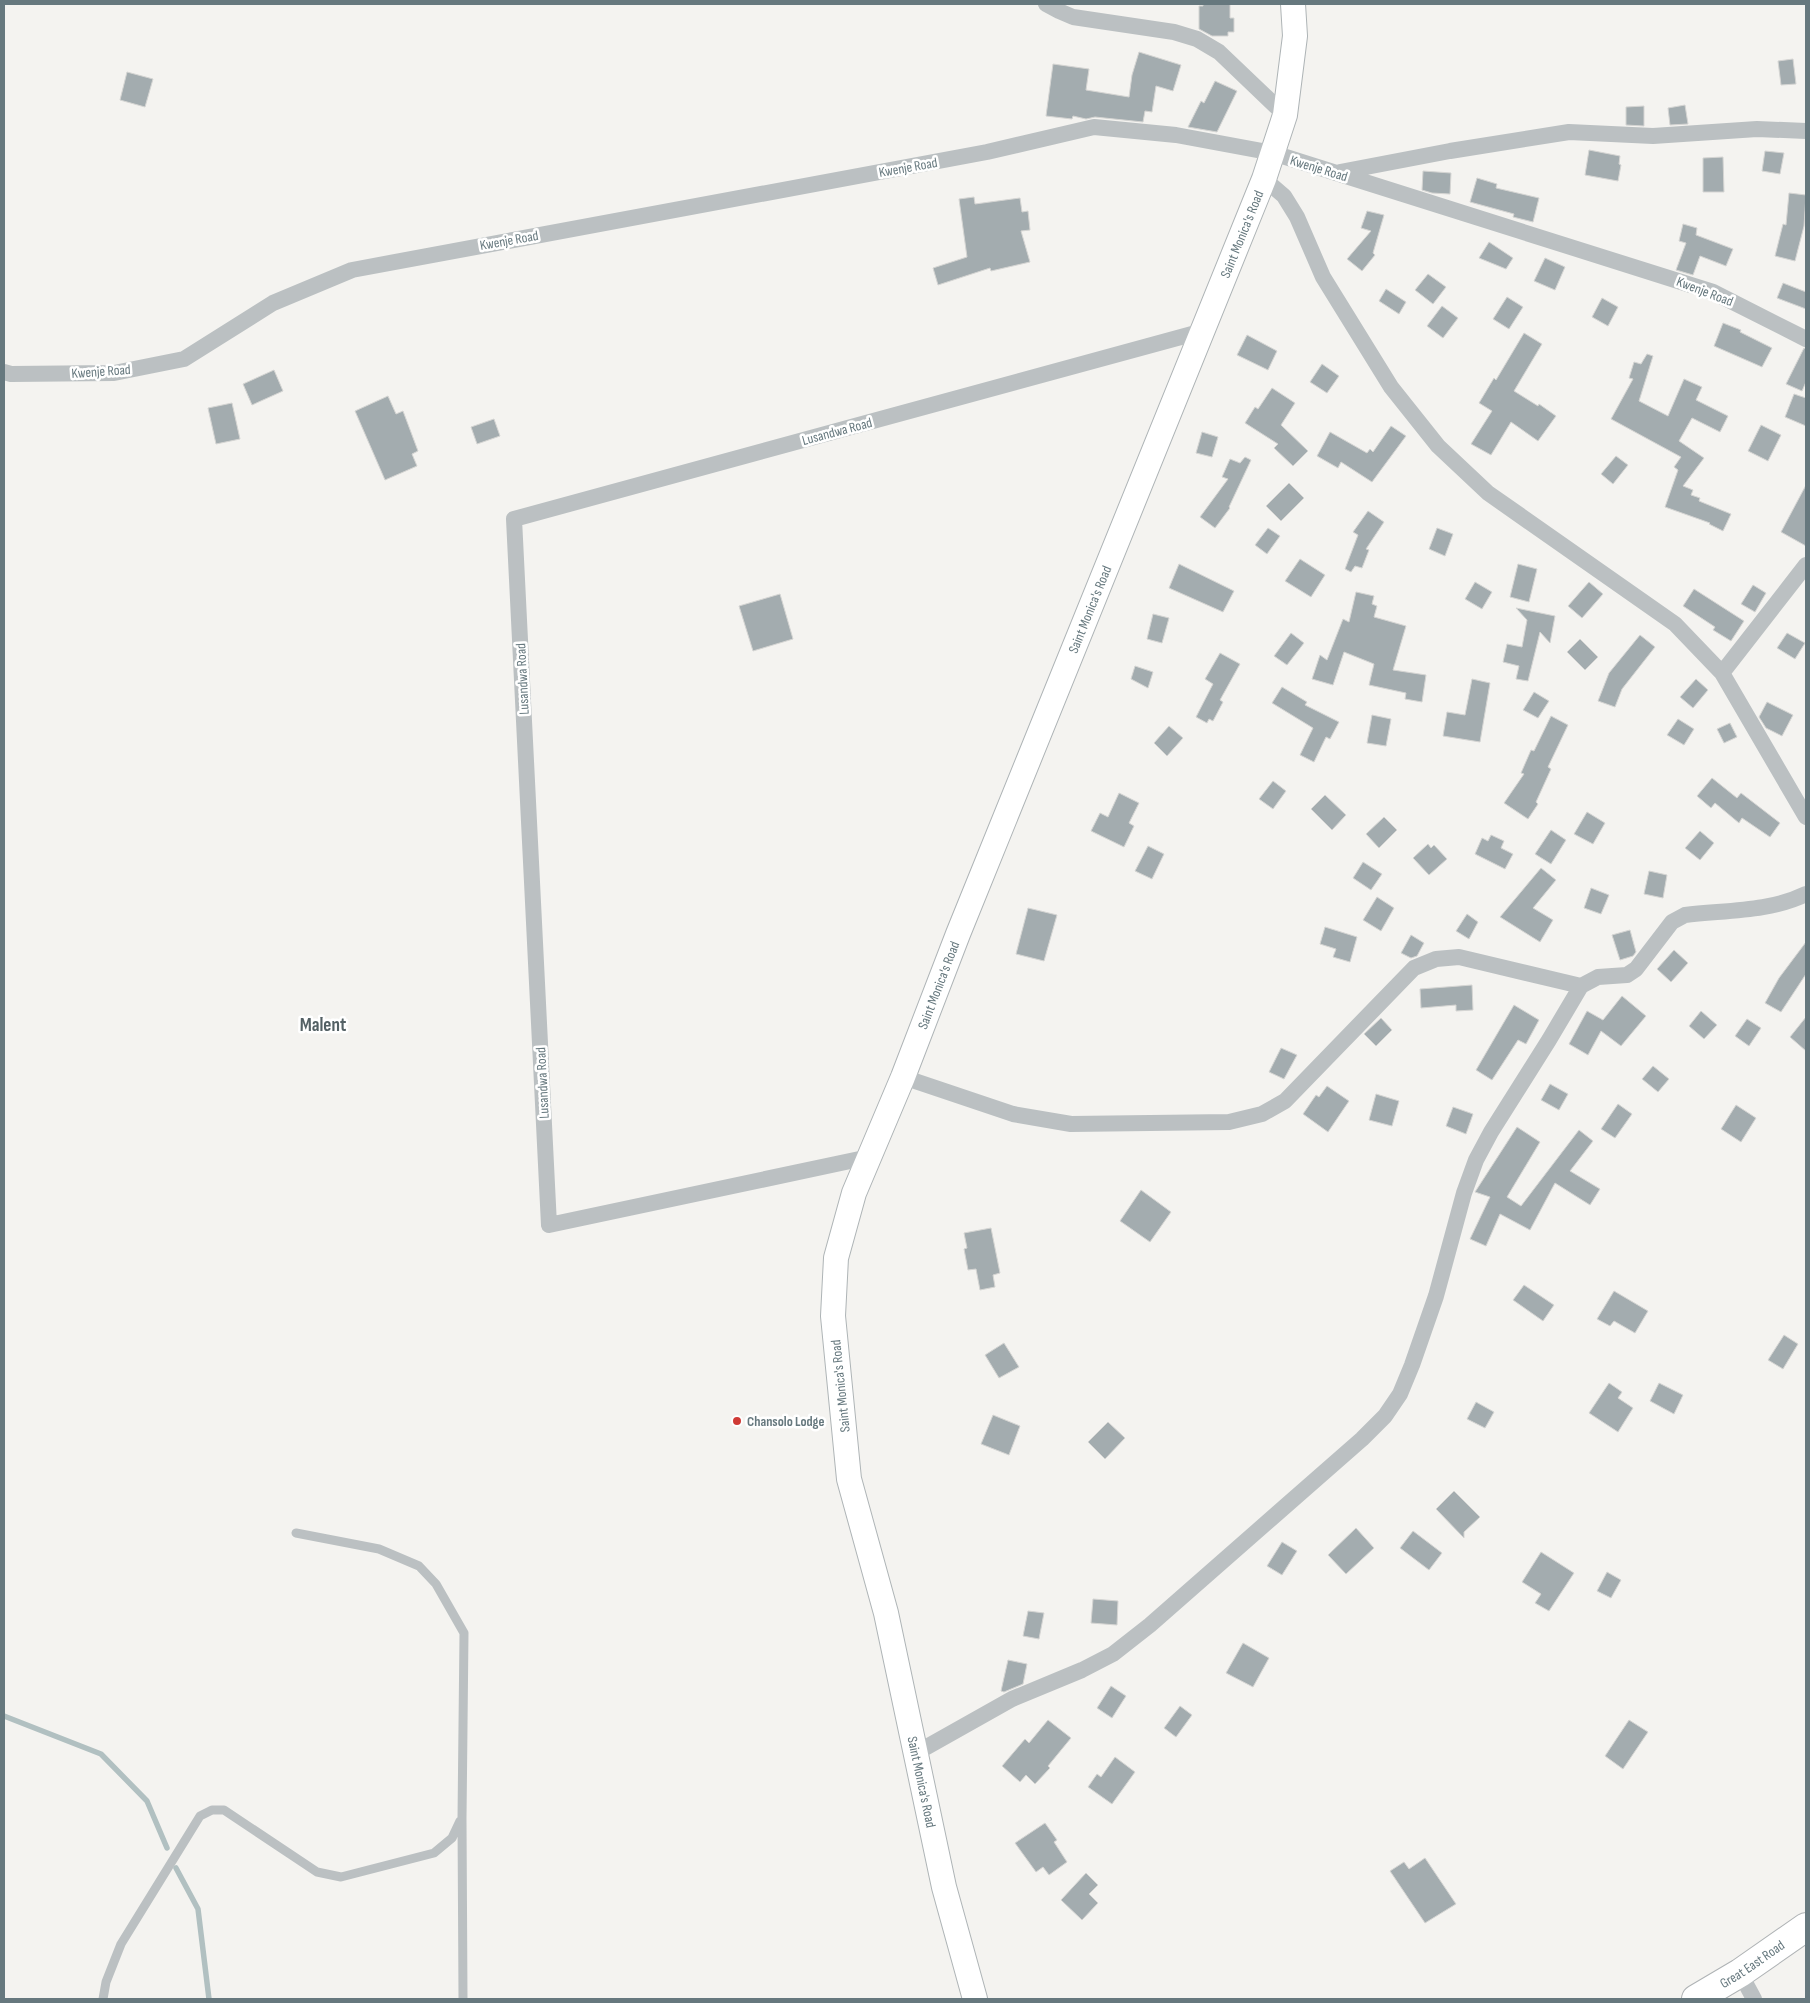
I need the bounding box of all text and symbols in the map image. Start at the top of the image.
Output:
street label: Kwenje Road [1288,152,1350,185]
street label: Kwenje Road [877,154,939,181]
street label: Saint Monica's Road [1217,188,1268,281]
street label: Kwenje Road [478,227,540,254]
street label: Kwenje Road [1674,273,1736,310]
street label: Kwenje Road [71,361,131,382]
street label: Lusandwa Road [800,414,874,449]
street label: Saint Monica's Road [1065,563,1115,656]
street label: Lusandwa Road [512,643,533,715]
street label: Saint Monica's Road [914,939,963,1032]
district label: Malent [300,1014,346,1037]
street label: Lusandwa Road [532,1047,553,1119]
street label: Saint Monica's Road [827,1339,854,1433]
place label: Chansolo Lodge [747,1413,824,1430]
marker: Chansolo Lodge [731,1415,743,1427]
street label: Saint Monica's Road [904,1735,940,1829]
street label: Great East Road [1717,1937,1788,1992]

